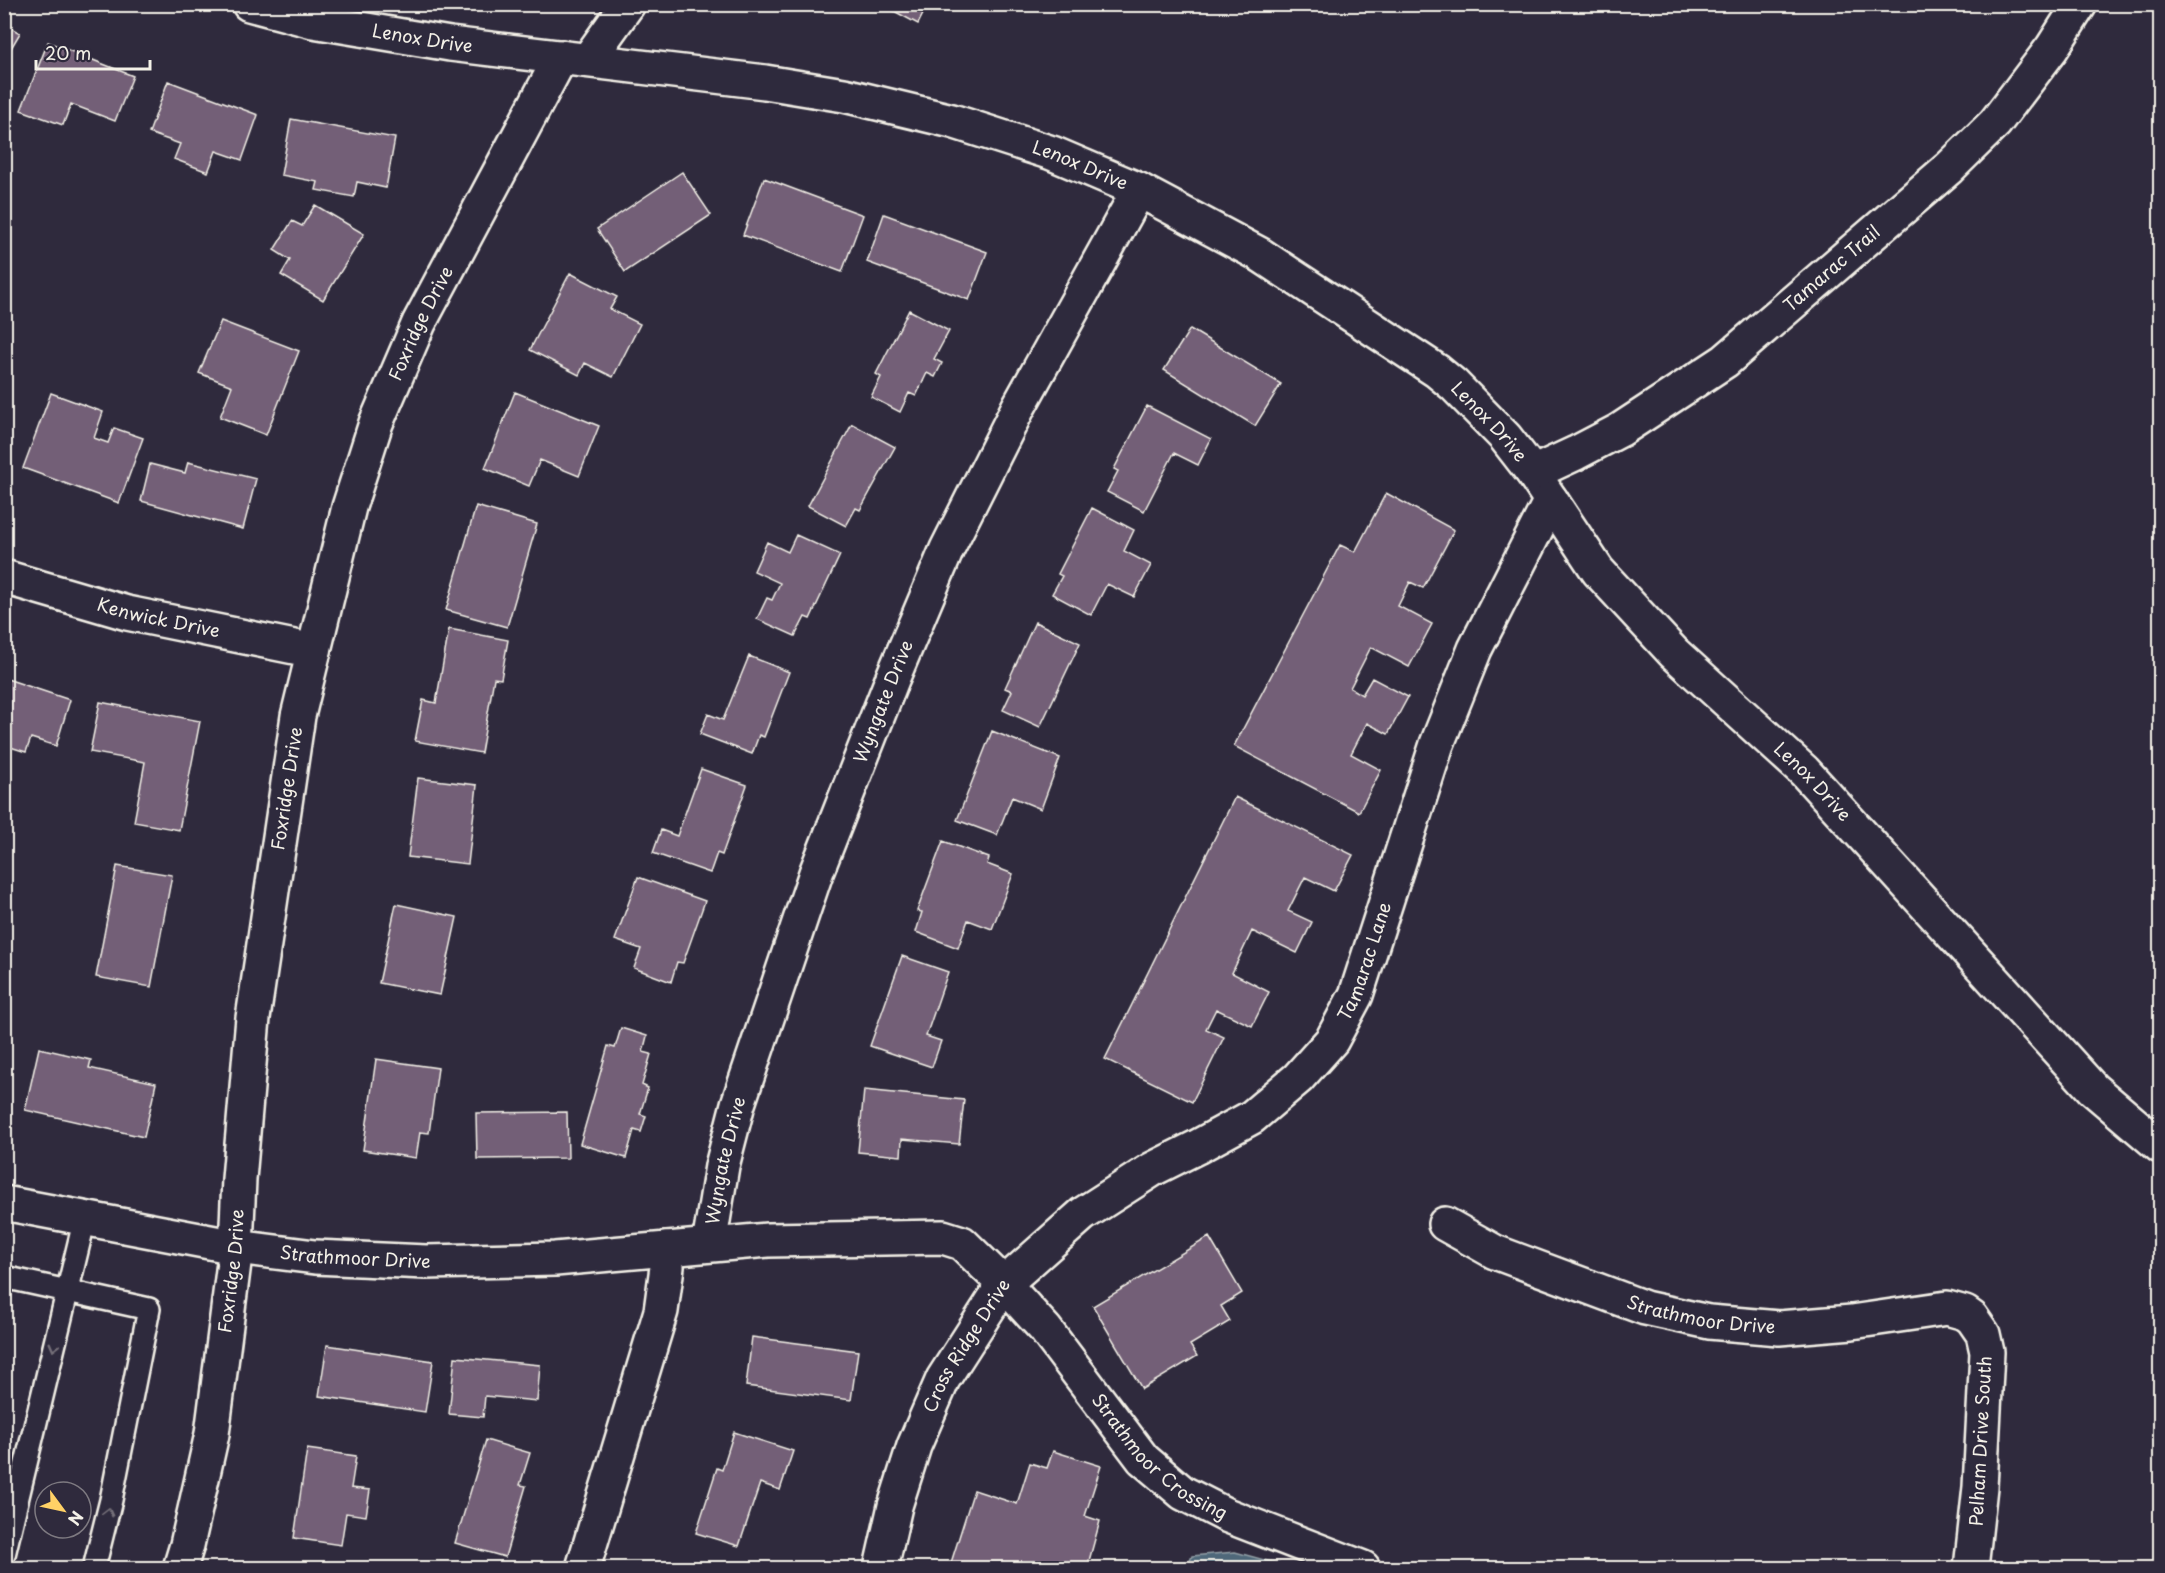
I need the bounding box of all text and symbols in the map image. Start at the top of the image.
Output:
street label: Lenox Drive [370,16,474,59]
scale bar [36,33,150,71]
text: 20 m [45,39,91,66]
street label: Lenox Drive [1029,133,1132,196]
street label: Tamarac Trail [1777,218,1886,317]
street label: Foxridge Drive [381,261,459,385]
street label: Lenox Drive [1446,375,1534,467]
street label: Kenwick Drive [94,590,222,644]
street label: Wyngate Drive [846,636,919,767]
street label: Foxridge Drive [263,725,308,852]
street label: Lenox Drive [1768,735,1858,827]
street label: Tamarac Lane [1330,898,1397,1025]
street label: Wyngate Drive [698,1093,752,1226]
street label: Foxridge Drive [210,1209,250,1334]
street label: Strathmoor Drive [279,1238,431,1274]
street label: Cross Ridge Drive [915,1273,1016,1416]
street label: Strathmoor Drive [1623,1287,1776,1340]
one-way arrow [49,1342,62,1352]
street label: Pelham Drive South [1962,1355,1997,1527]
street label: Strathmoor Crossing [1086,1387,1233,1526]
north arrow [33,1480,93,1540]
text: N [63,1507,90,1531]
one-way arrow [100,1507,113,1517]

